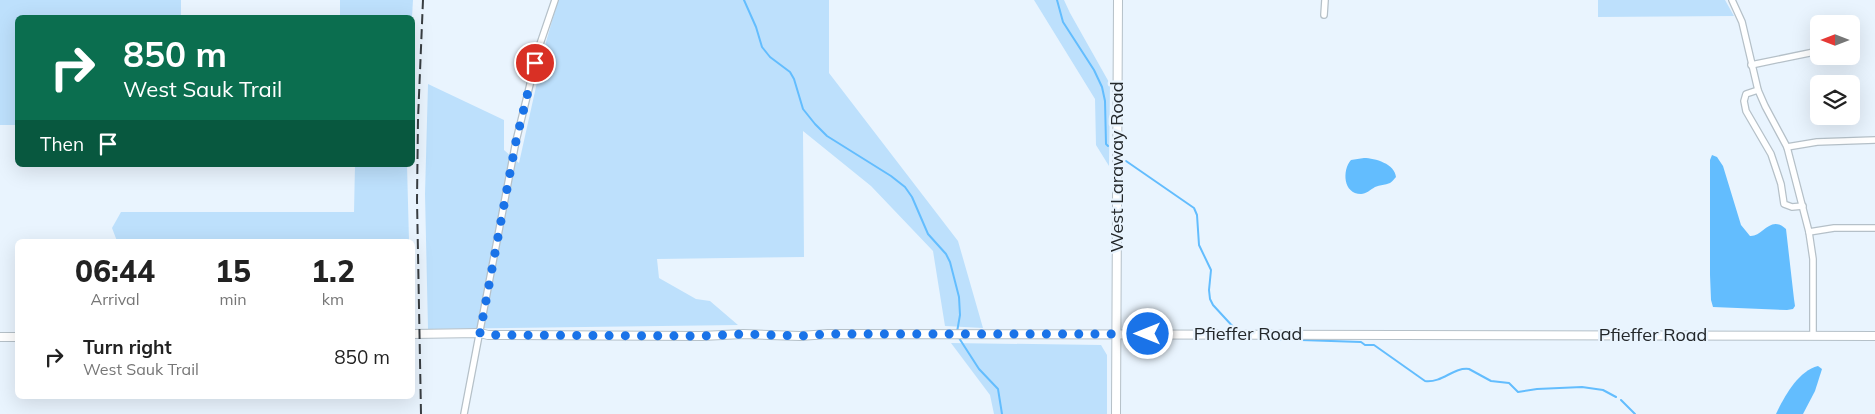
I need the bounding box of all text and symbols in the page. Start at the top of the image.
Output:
north arrow [1810,15,1860,65]
map controls [1810,15,1860,125]
text: 850 m [123,32,227,76]
icon: right [40,35,105,100]
pin [514,42,556,84]
icon: arrive [521,49,549,77]
text: West Sauk Trail [123,75,282,103]
button: layers [1810,75,1860,125]
street label: West Laraway Road [1105,82,1128,252]
icon: arrive [94,130,122,158]
text: Then [40,132,84,156]
text: 06:44 [75,252,155,290]
text: 15 [215,252,251,290]
text: 1.2 [311,252,355,290]
text: Arrival [91,289,139,309]
text: min [219,289,247,309]
text: km [322,289,344,309]
position arrow [1121,307,1173,359]
street label: Pfieffer Road [1194,322,1302,345]
street label: Pfieffer Road [1599,323,1707,346]
text: Turn right [83,335,172,359]
icon: right [40,343,68,371]
text: 850 m [334,345,390,369]
text: West Sauk Trail [83,359,199,379]

